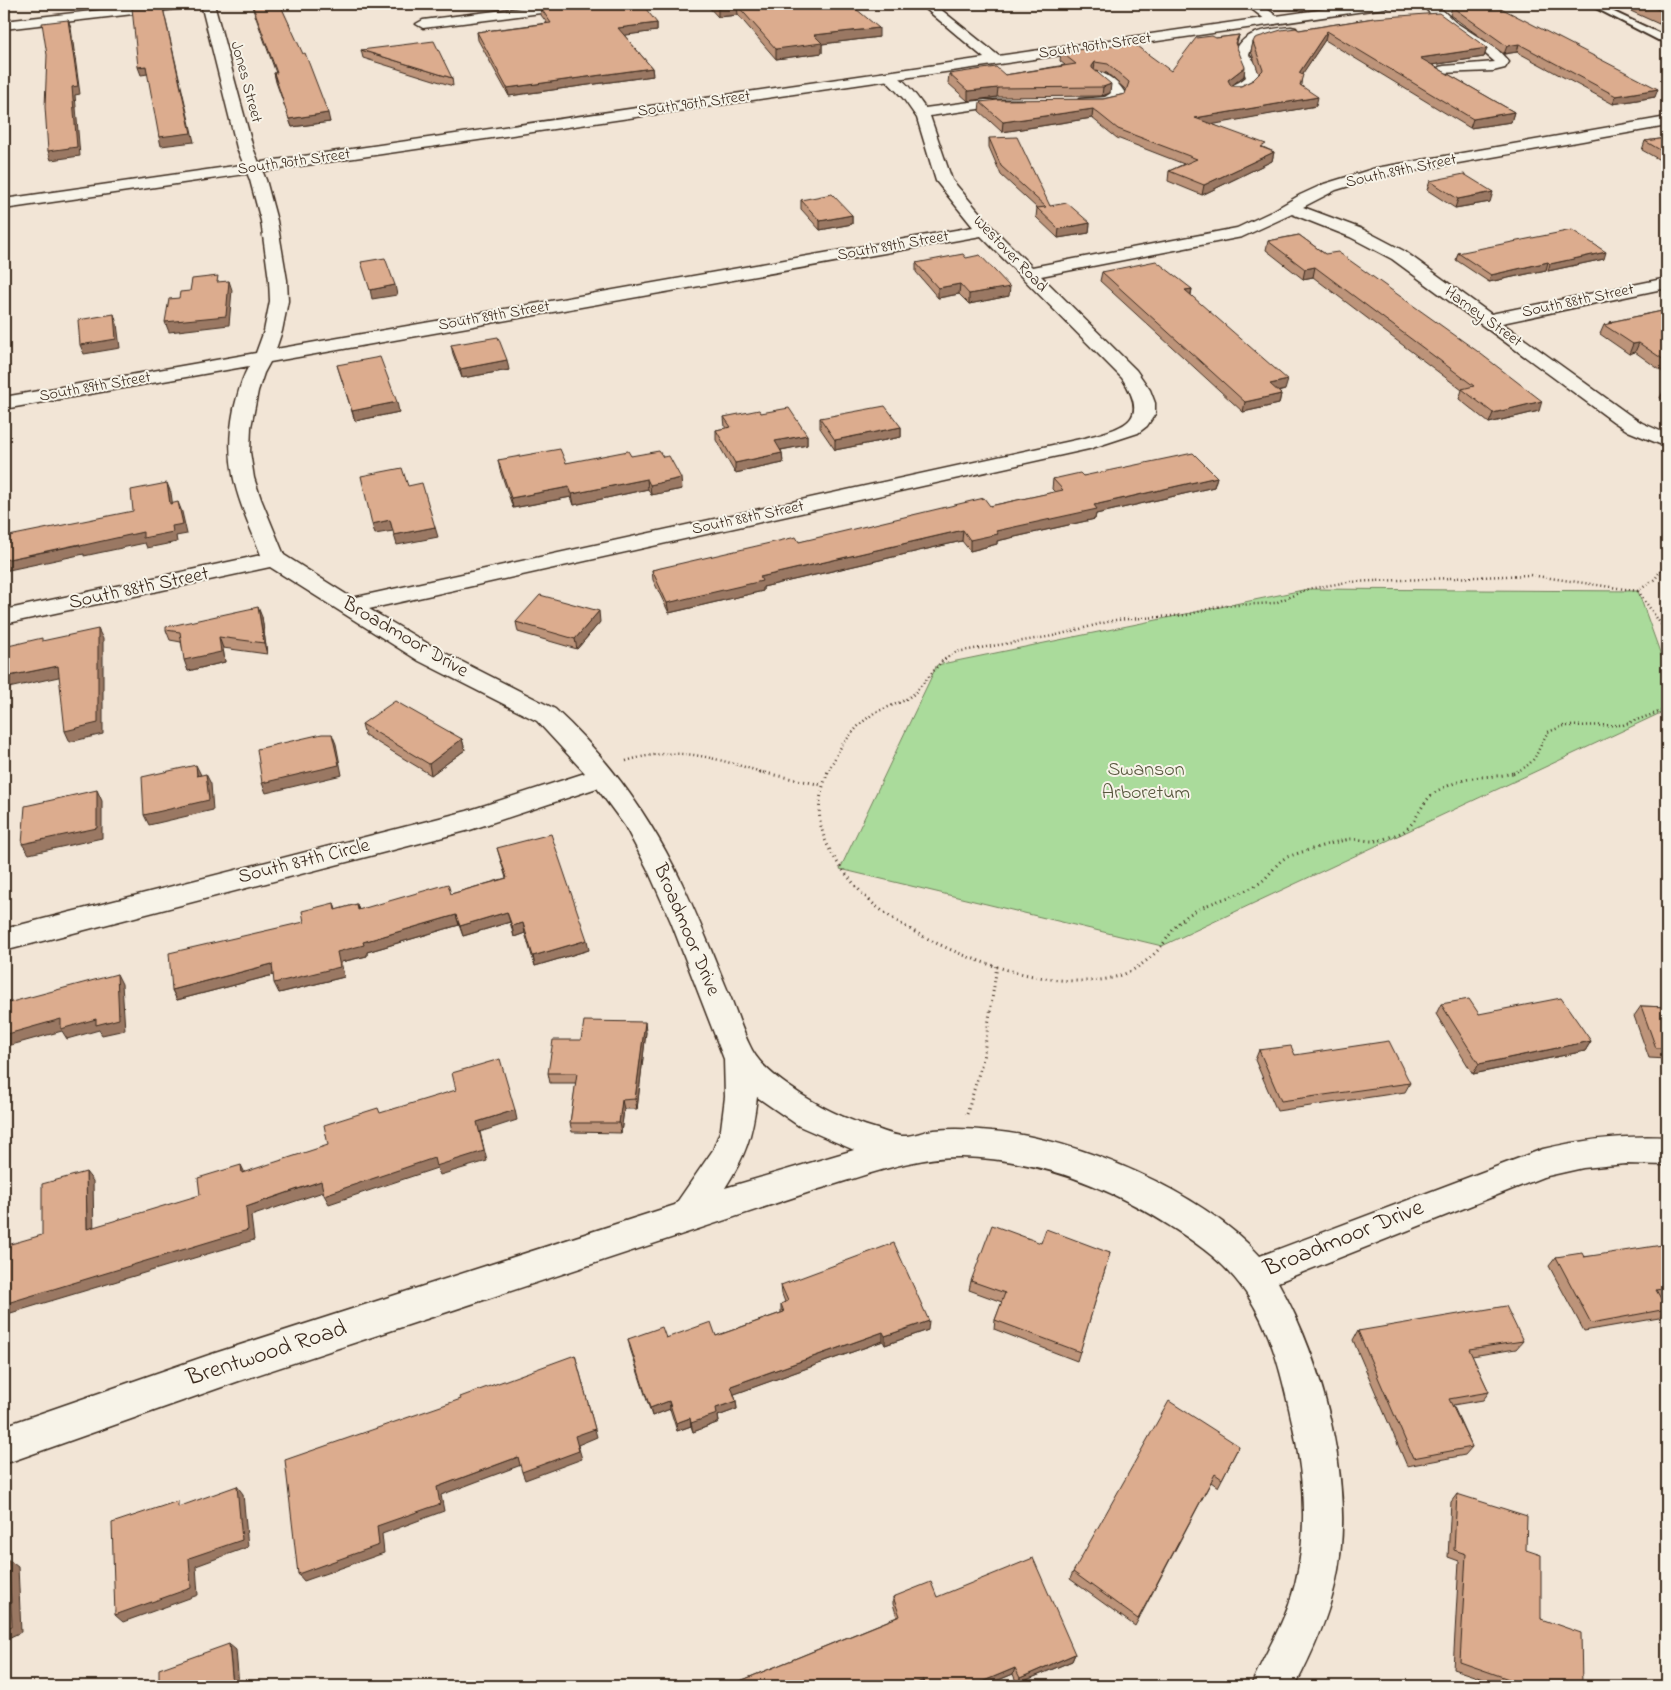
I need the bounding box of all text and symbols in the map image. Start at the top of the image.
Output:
street label: South 90th Street [1037,26,1154,66]
street label: Jones Street [224,38,269,126]
street label: South 90th Street [636,84,753,124]
street label: South 90th Street [236,142,353,182]
street label: South 89th Street [1343,147,1459,194]
street label: Westover Road [967,210,1053,298]
street label: South 89th Street [835,224,951,268]
street label: South 88th Street [1520,277,1637,325]
street label: Harney Street [1439,280,1527,354]
street label: South 89th Street [436,294,552,338]
street label: South 89th Street [37,365,153,409]
street label: South 88th Street [690,494,807,542]
street label: South 88th Street [66,560,212,618]
street label: Broadmoor Drive [336,590,473,686]
park label: Swanson Arboretum [1102,756,1190,808]
street label: South 87th Circle [235,832,373,892]
street label: Broadmoor Drive [645,858,727,1001]
street label: Broadmoor Drive [1258,1191,1429,1287]
street label: Brentwood Road [182,1311,352,1397]

